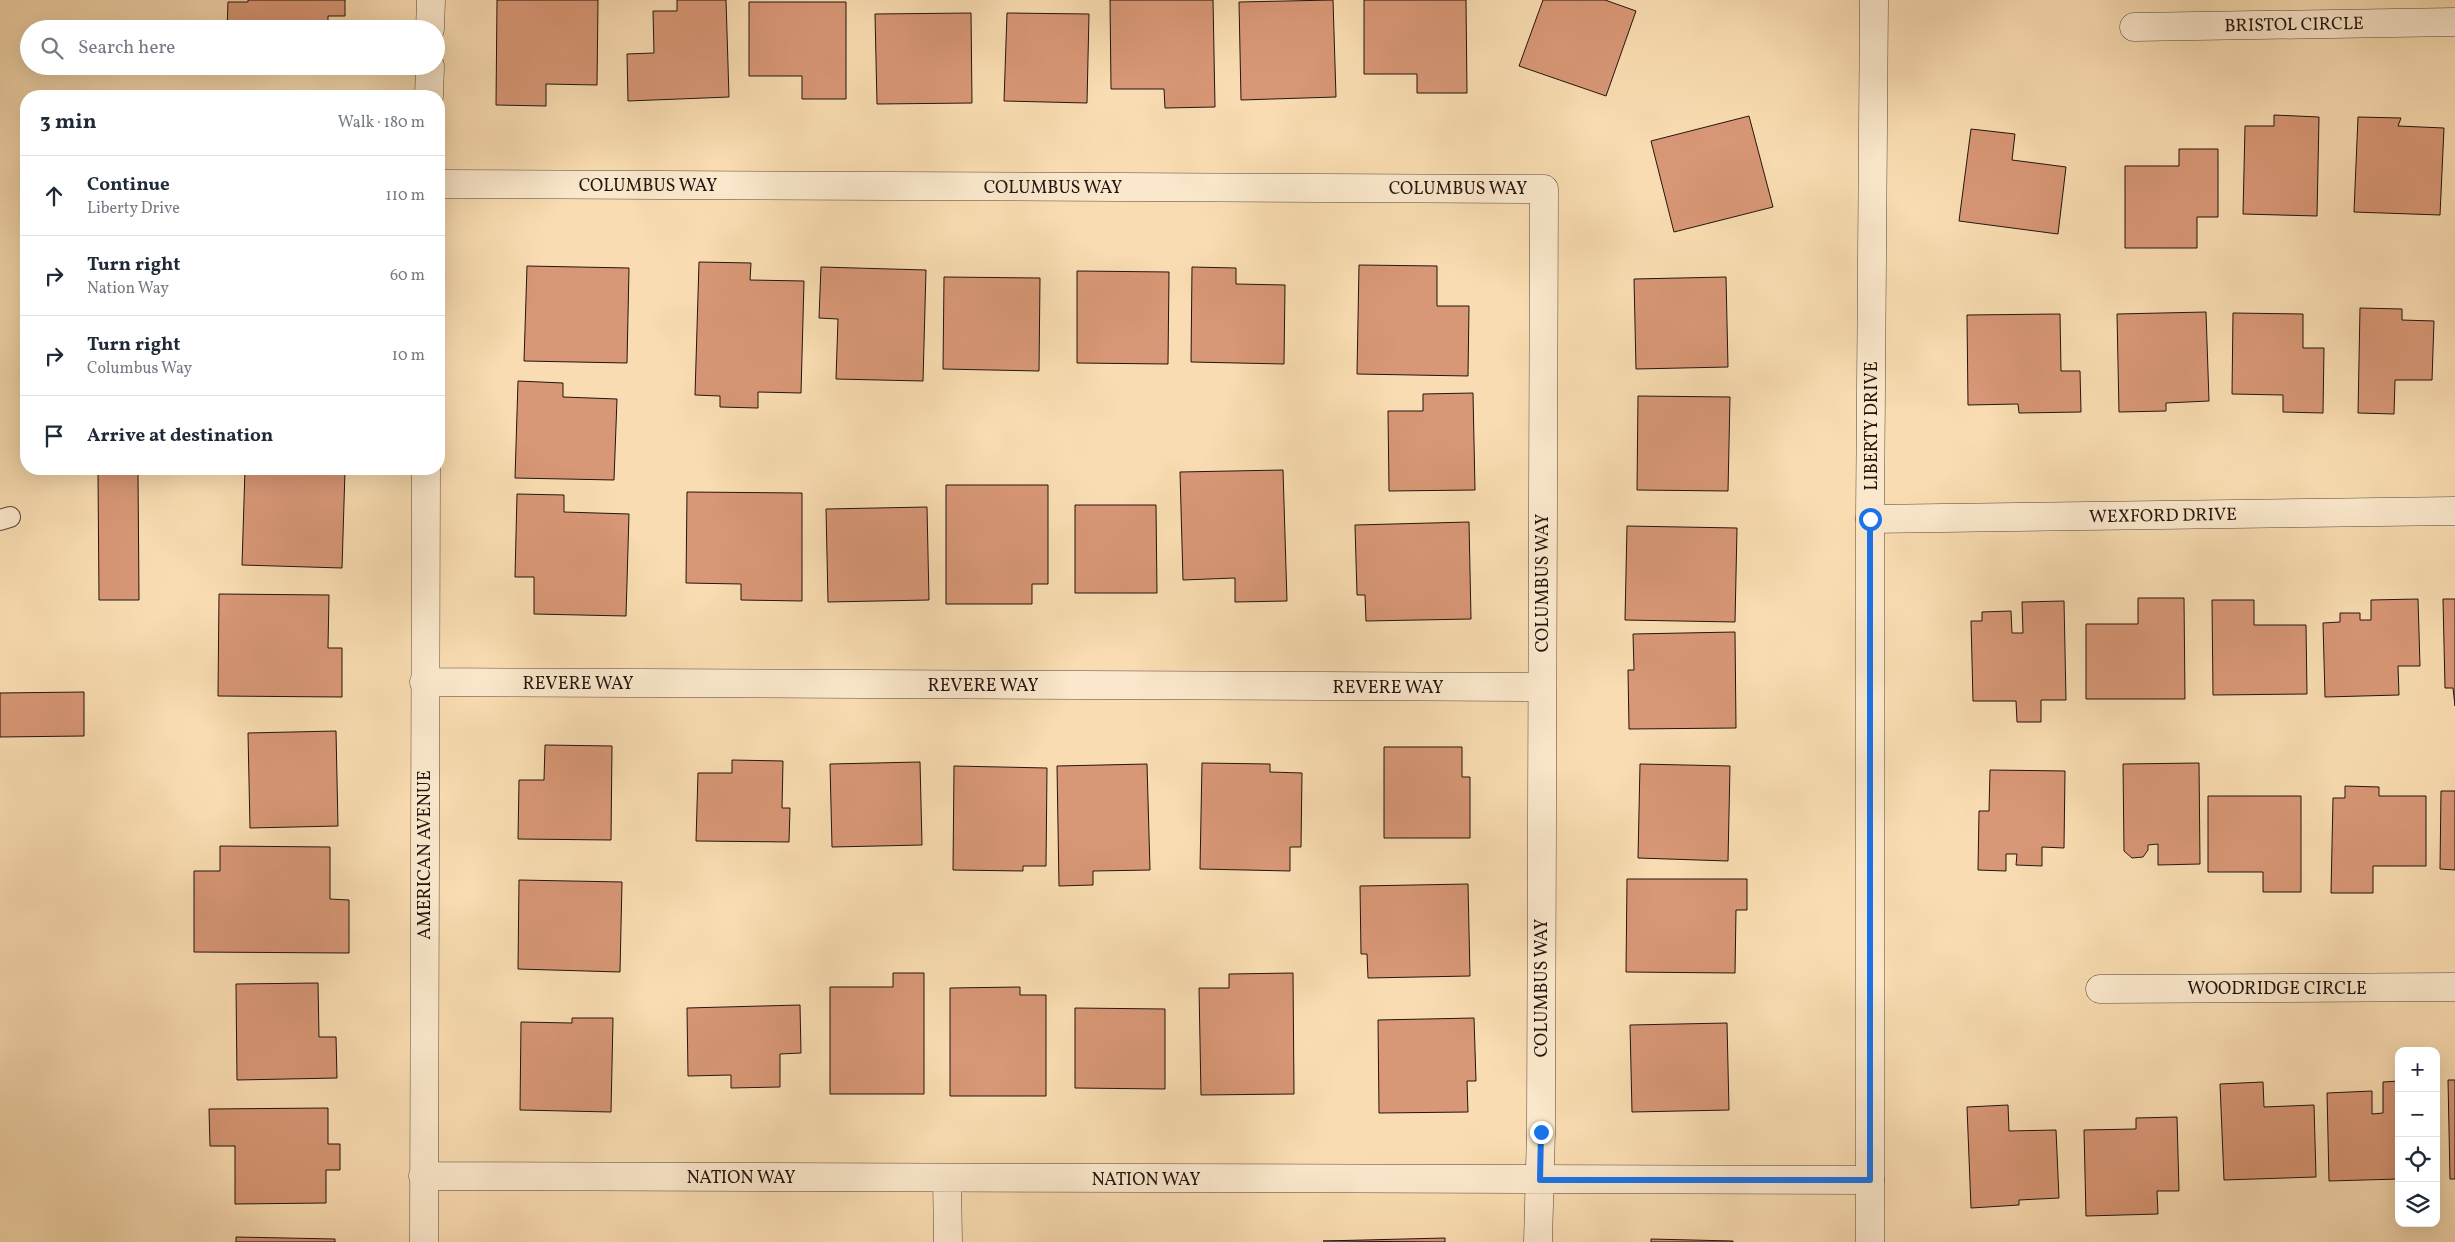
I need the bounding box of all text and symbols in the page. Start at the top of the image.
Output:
street label: BRISTOL CIRCLE [2224,12,2364,39]
search box [20,20,445,75]
icon: search [38,34,66,62]
text: Search here [78,35,175,61]
text: 3 min [40,108,96,137]
text: Walk · 180 m [338,112,425,134]
text: Continue [87,172,170,198]
street label: COLUMBUS WAY [579,174,717,199]
street label: COLUMBUS WAY [984,176,1122,201]
street label: COLUMBUS WAY [1389,177,1527,202]
icon: ahead [40,182,68,210]
text: 110 m [386,185,425,207]
text: Liberty Drive [87,198,180,220]
text: Turn right [87,252,180,278]
icon: right [40,262,68,290]
text: 60 m [390,265,425,287]
text: Nation Way [87,278,169,300]
text: Turn right [87,332,180,358]
icon: right [40,342,68,370]
text: 10 m [392,345,425,367]
text: Columbus Way [87,358,192,380]
street label: LIBERTY DRIVE [1860,361,1885,491]
icon: arrive [40,422,68,450]
text: Arrive at destination [87,423,273,449]
street label: WEXFORD DRIVE [2089,503,2237,530]
route start [1859,508,1882,531]
street label: COLUMBUS WAY [1531,514,1556,652]
street label: REVERE WAY [523,672,633,697]
street label: REVERE WAY [928,674,1038,699]
street label: REVERE WAY [1333,676,1443,701]
street label: AMERICAN AVENUE [413,770,438,940]
street label: COLUMBUS WAY [1530,919,1555,1057]
street label: WOODRIDGE CIRCLE [2187,977,2367,1002]
map controls [2395,1047,2440,1227]
button: + [2395,1047,2440,1092]
button: − [2395,1092,2440,1137]
route end [1530,1121,1553,1144]
button: locate [2395,1137,2440,1182]
street label: NATION WAY [686,1166,796,1191]
street label: NATION WAY [1091,1168,1201,1193]
button: layers [2395,1182,2440,1227]

